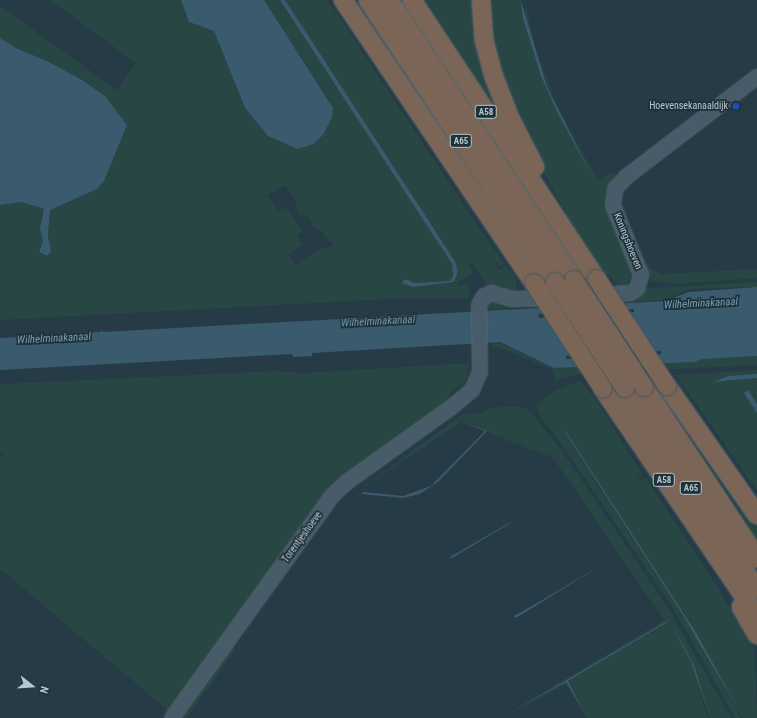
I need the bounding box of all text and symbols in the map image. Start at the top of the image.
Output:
place label: Hoevensekanaaldijk [649,100,728,112]
marker: Hoevensekanaaldijk [731,101,741,111]
road number: A58 [474,105,498,119]
road number: A65 [449,134,473,148]
street label: Koningshoeven [611,211,645,271]
water label: Wilhelminakanaal [664,295,738,313]
water label: Wilhelminakanaal [341,313,415,331]
water label: Wilhelminakanaal [17,330,91,348]
road number: A58 [652,473,676,487]
road number: A65 [679,481,703,495]
street label: Torentjeshoeve [279,509,325,565]
north arrow [12,666,52,706]
text: N [37,685,51,695]

